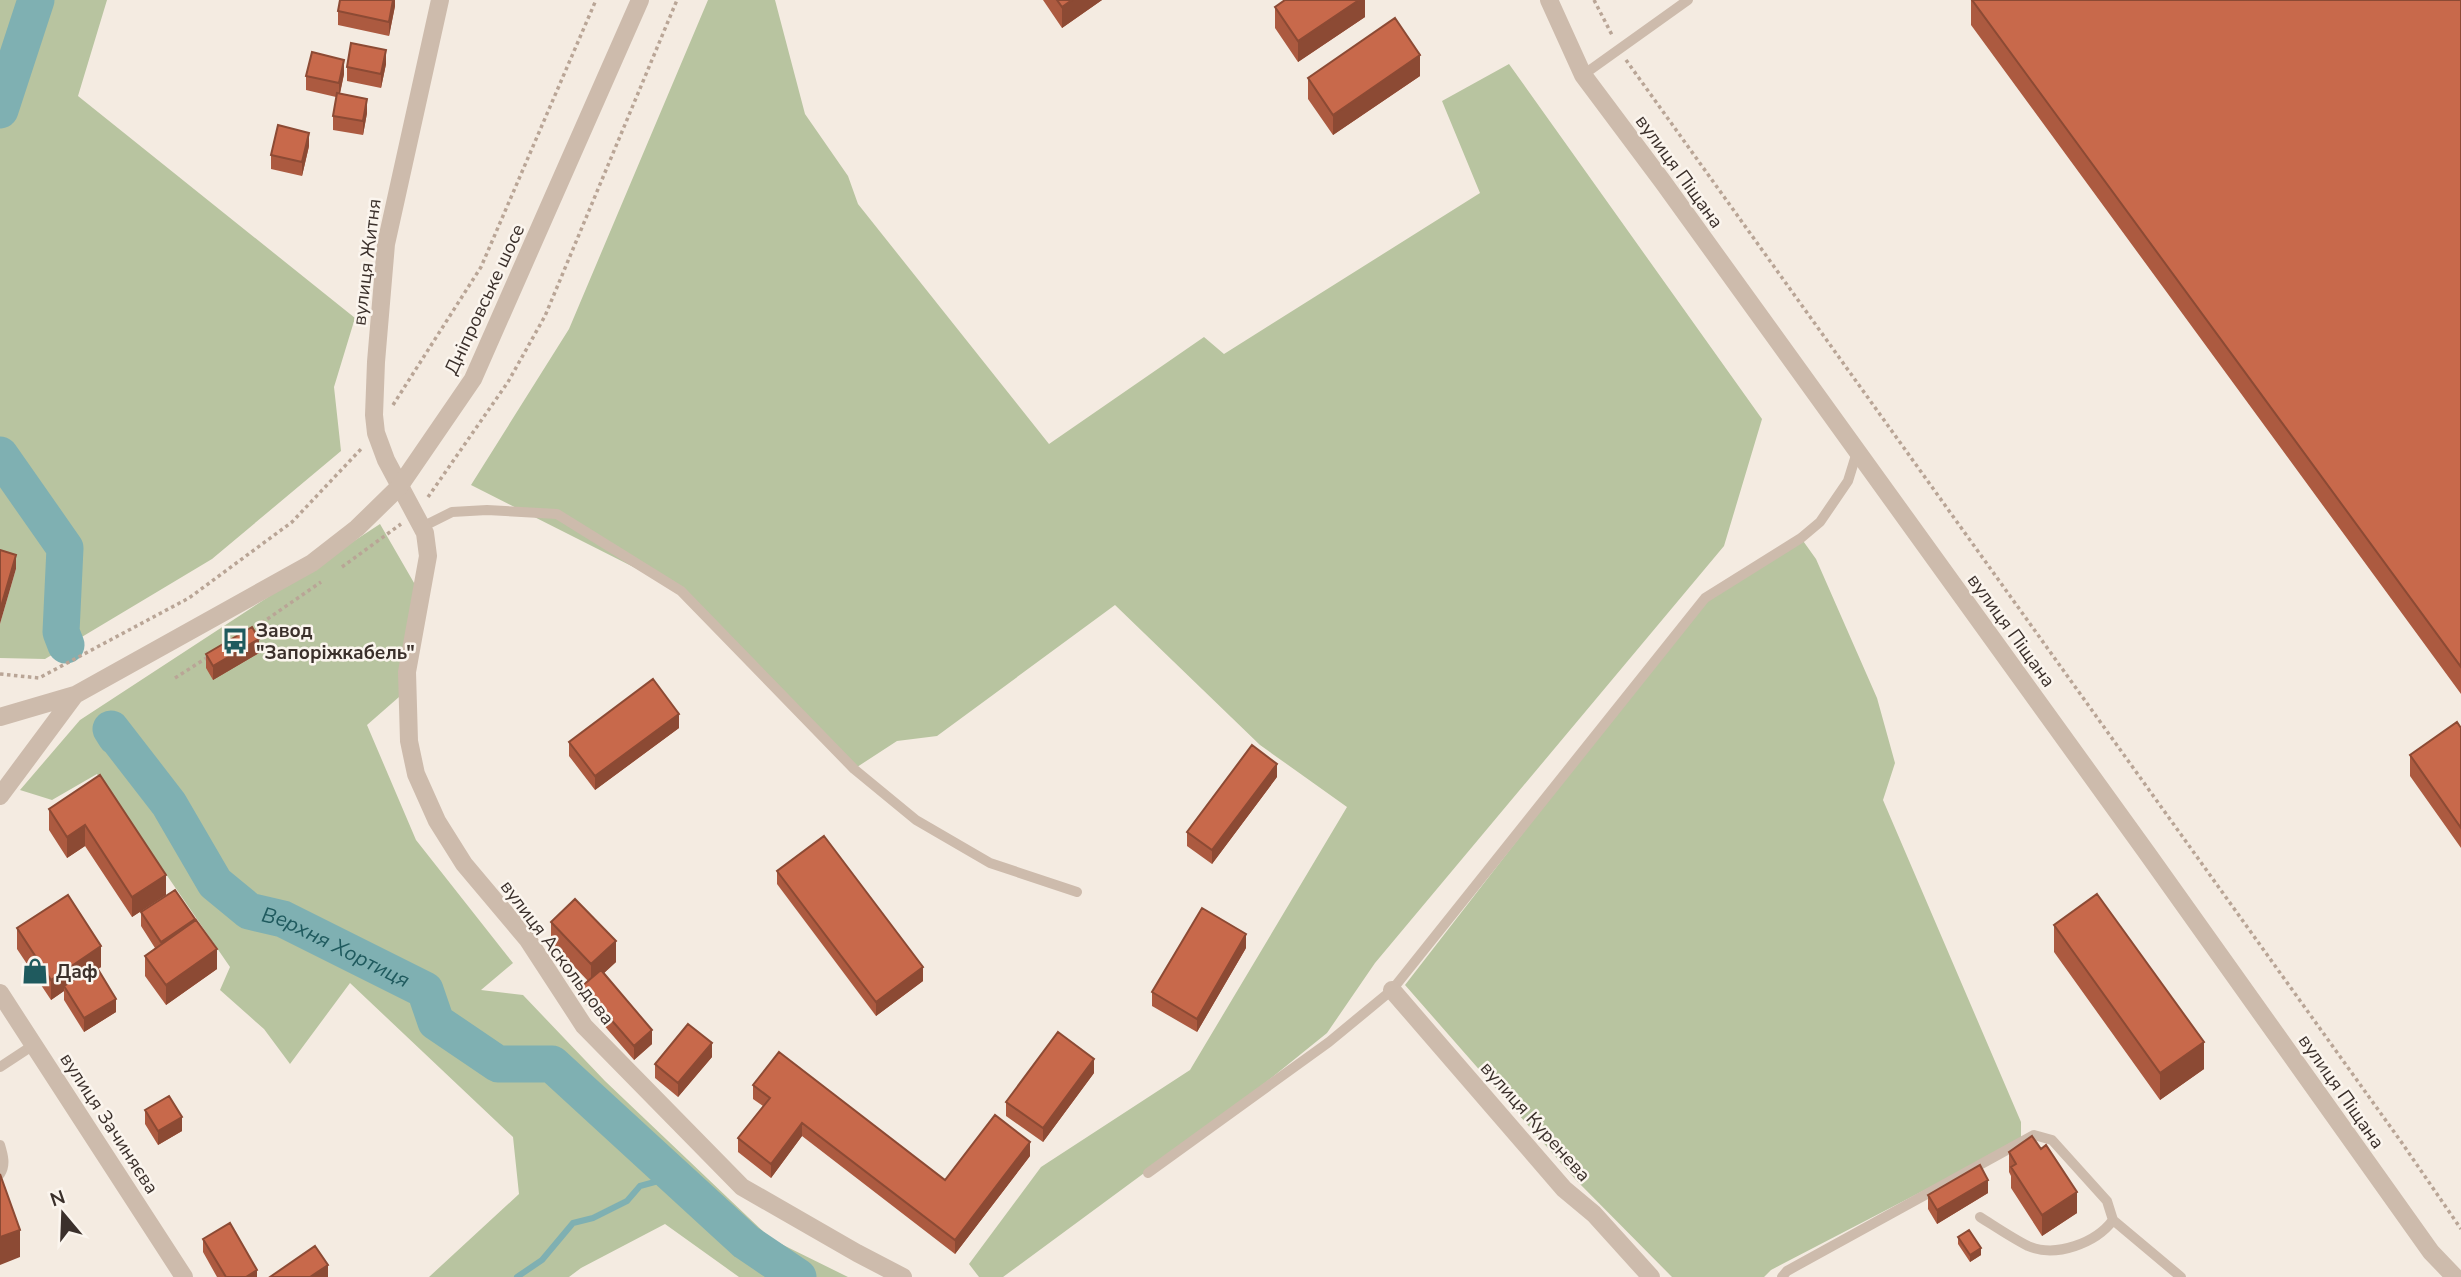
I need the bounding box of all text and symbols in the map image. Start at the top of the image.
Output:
street label: вулиця Піщана [1629,110,1729,234]
street label: вулиця Житня [346,197,388,327]
street label: Дніпровське шосе [439,220,531,379]
street label: вулиця Піщана [1961,569,2061,693]
place label: Завод "Запоріжкабель" [256,618,415,666]
bus stop icon: Завод "Запоріжкабель" [220,626,250,656]
street label: вулиця Аскольдова [494,875,620,1030]
water label: Верхня Хортиця [259,900,415,994]
shop icon: Даф [20,956,50,986]
place label: Даф [56,959,98,985]
street label: вулиця Піщана [2292,1029,2390,1154]
street label: вулиця Зачиняєва [54,1048,165,1199]
street label: вулиця Куренева [1474,1056,1596,1187]
north arrow [28,1179,98,1249]
text: N [47,1184,69,1213]

